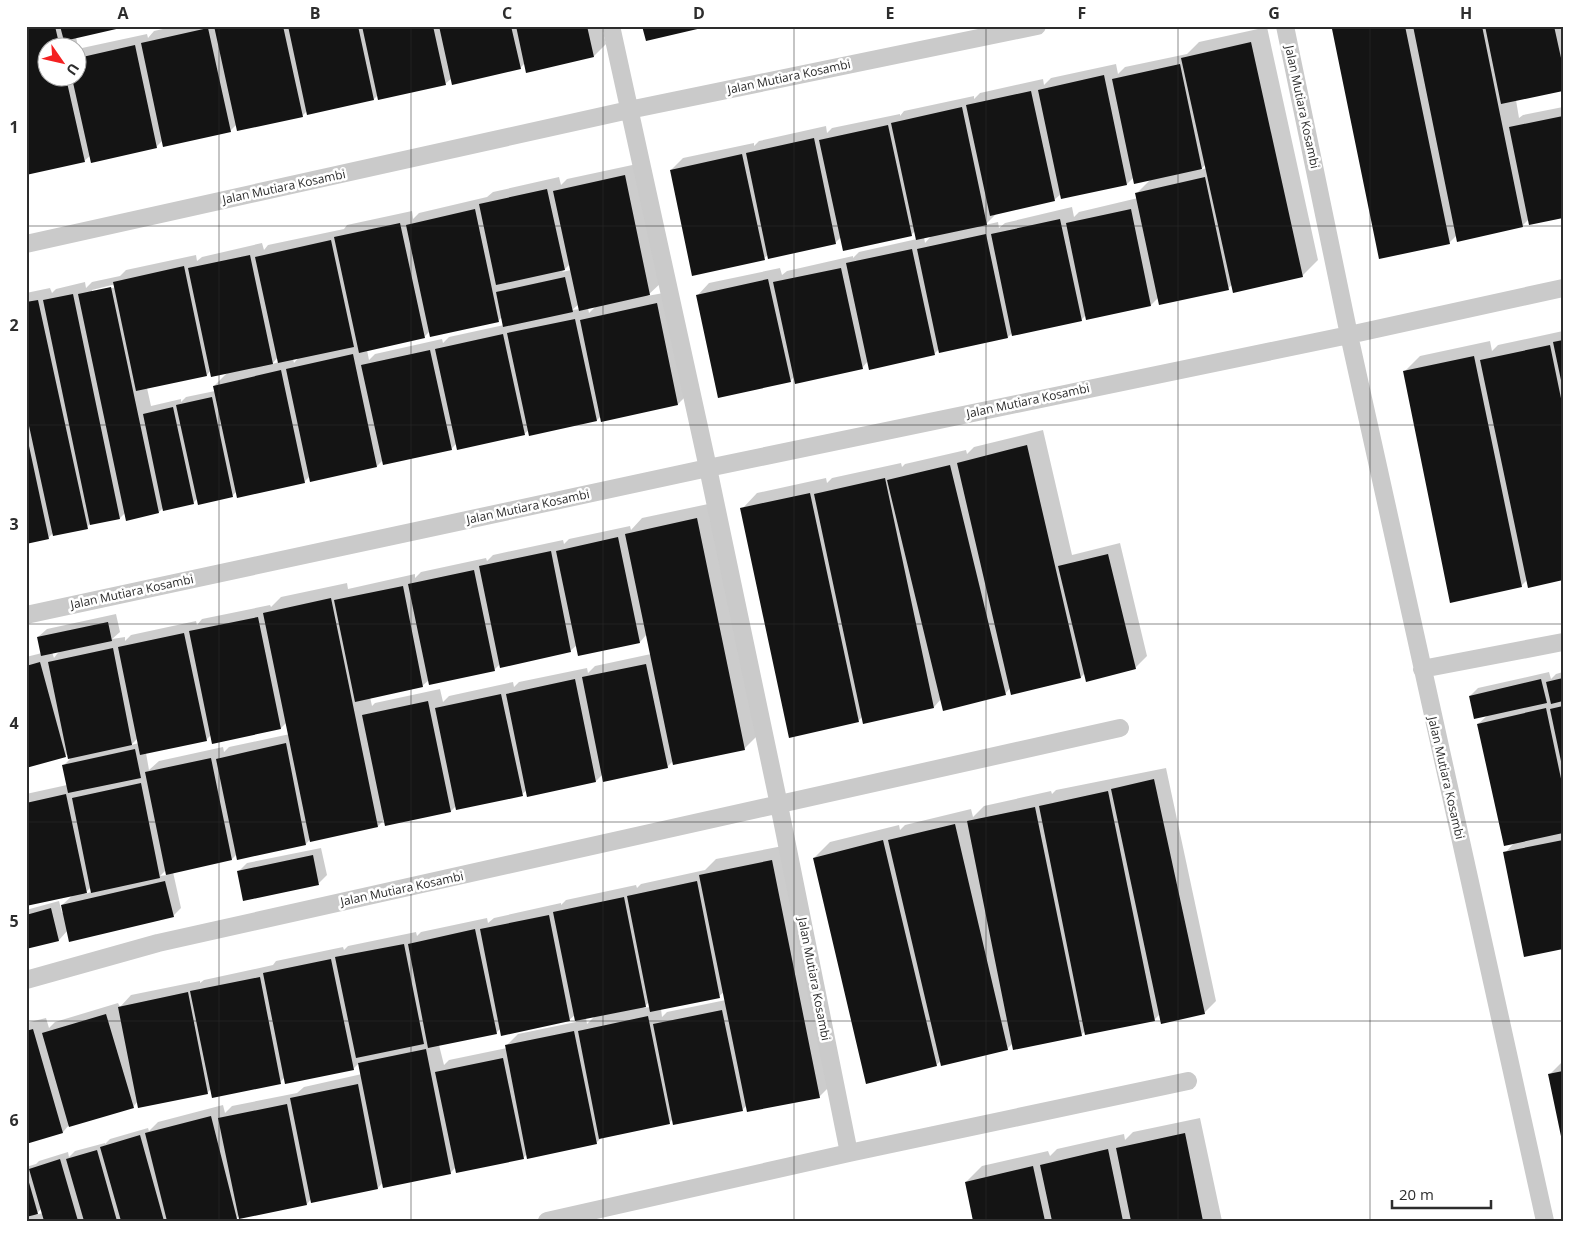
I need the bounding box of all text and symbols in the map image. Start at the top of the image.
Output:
text: A [117,2,129,24]
text: B [310,2,320,24]
text: C [502,2,512,24]
text: D [693,2,705,24]
text: E [886,2,895,24]
text: F [1078,2,1086,24]
text: G [1268,2,1280,24]
text: H [1460,2,1472,24]
north arrow [38,38,88,88]
street label: Jalan Mutiara Kosambi [1281,43,1324,170]
street label: Jalan Mutiara Kosambi [725,55,852,98]
text: U [62,60,84,79]
text: 1 [9,116,19,138]
street label: Jalan Mutiara Kosambi [220,165,347,208]
text: 2 [9,314,19,336]
street label: Jalan Mutiara Kosambi [964,379,1091,422]
street label: Jalan Mutiara Kosambi [464,485,591,528]
text: 3 [9,513,19,535]
street label: Jalan Mutiara Kosambi [68,570,195,613]
text: 4 [9,712,19,734]
street label: Jalan Mutiara Kosambi [1424,714,1469,841]
street label: Jalan Mutiara Kosambi [338,867,465,910]
text: 5 [9,910,19,932]
street label: Jalan Mutiara Kosambi [794,915,835,1042]
text: 6 [9,1109,19,1131]
scale bar [1392,1177,1490,1209]
text: 20 m [1399,1184,1434,1204]

